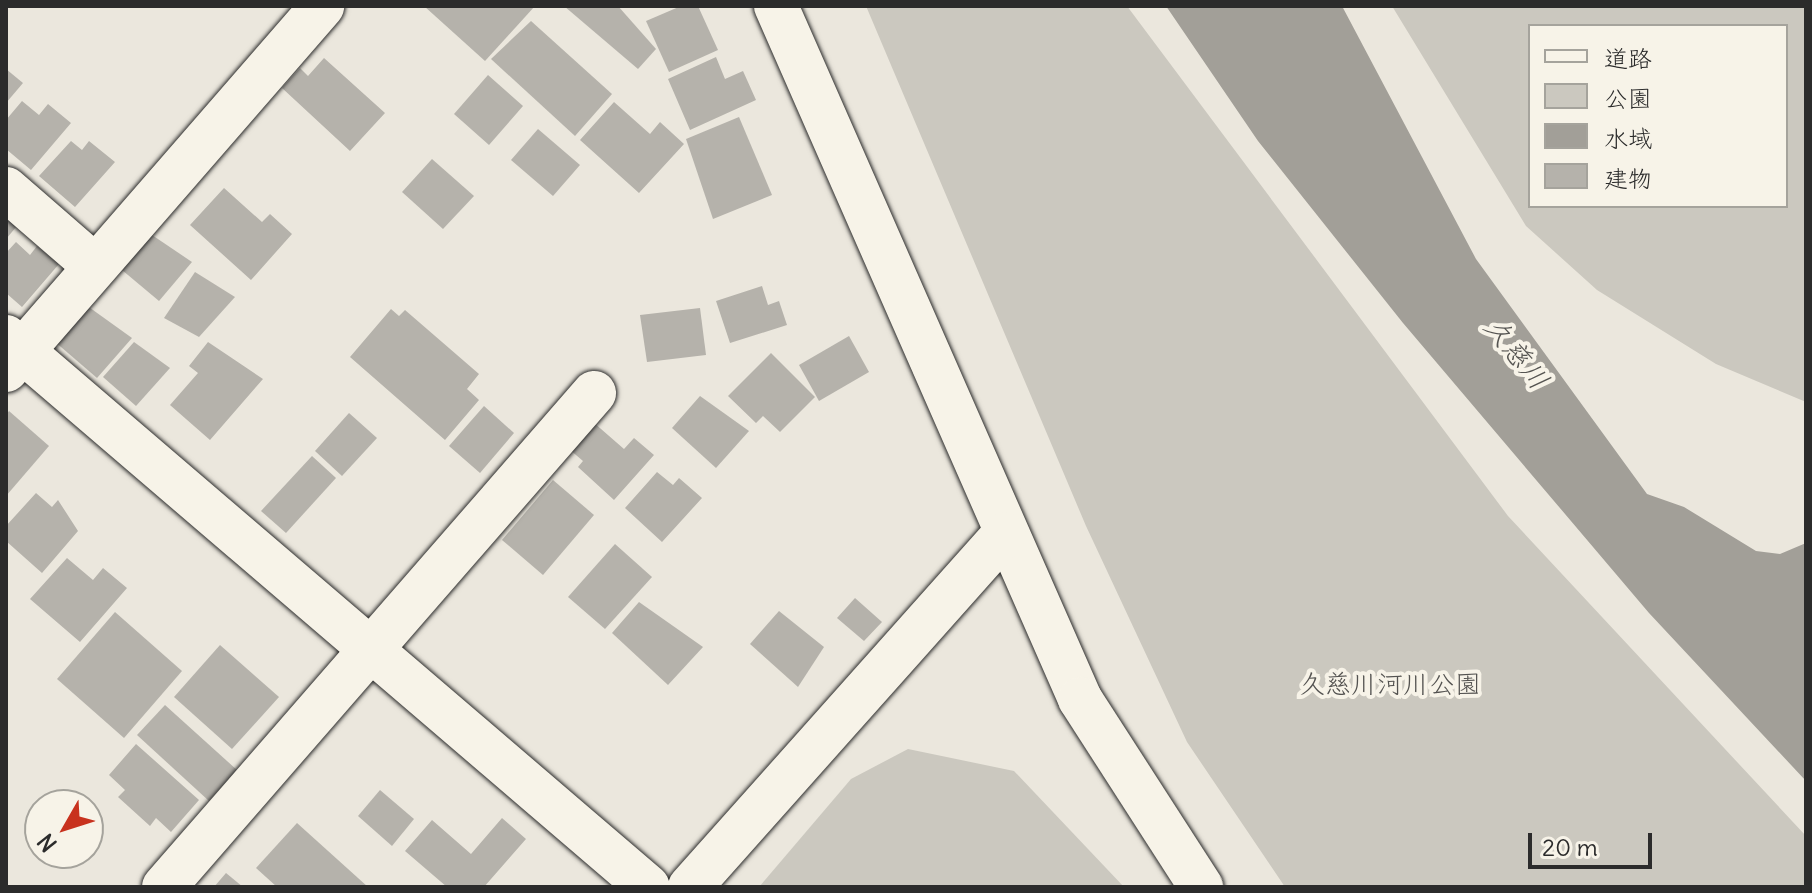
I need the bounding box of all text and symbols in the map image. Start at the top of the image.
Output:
legend [1528,24,1788,208]
text: 道路 [1604,43,1652,73]
text: 公園 [1604,83,1652,113]
text: 水域 [1604,123,1652,153]
text: 建物 [1604,163,1652,193]
water label: 久慈川 [1478,310,1556,396]
park label: 久慈川河川公園 [1299,668,1481,700]
north arrow [24,789,104,869]
scale bar [1532,817,1656,867]
text: N [31,828,63,858]
text: 20 m [1542,832,1598,862]

